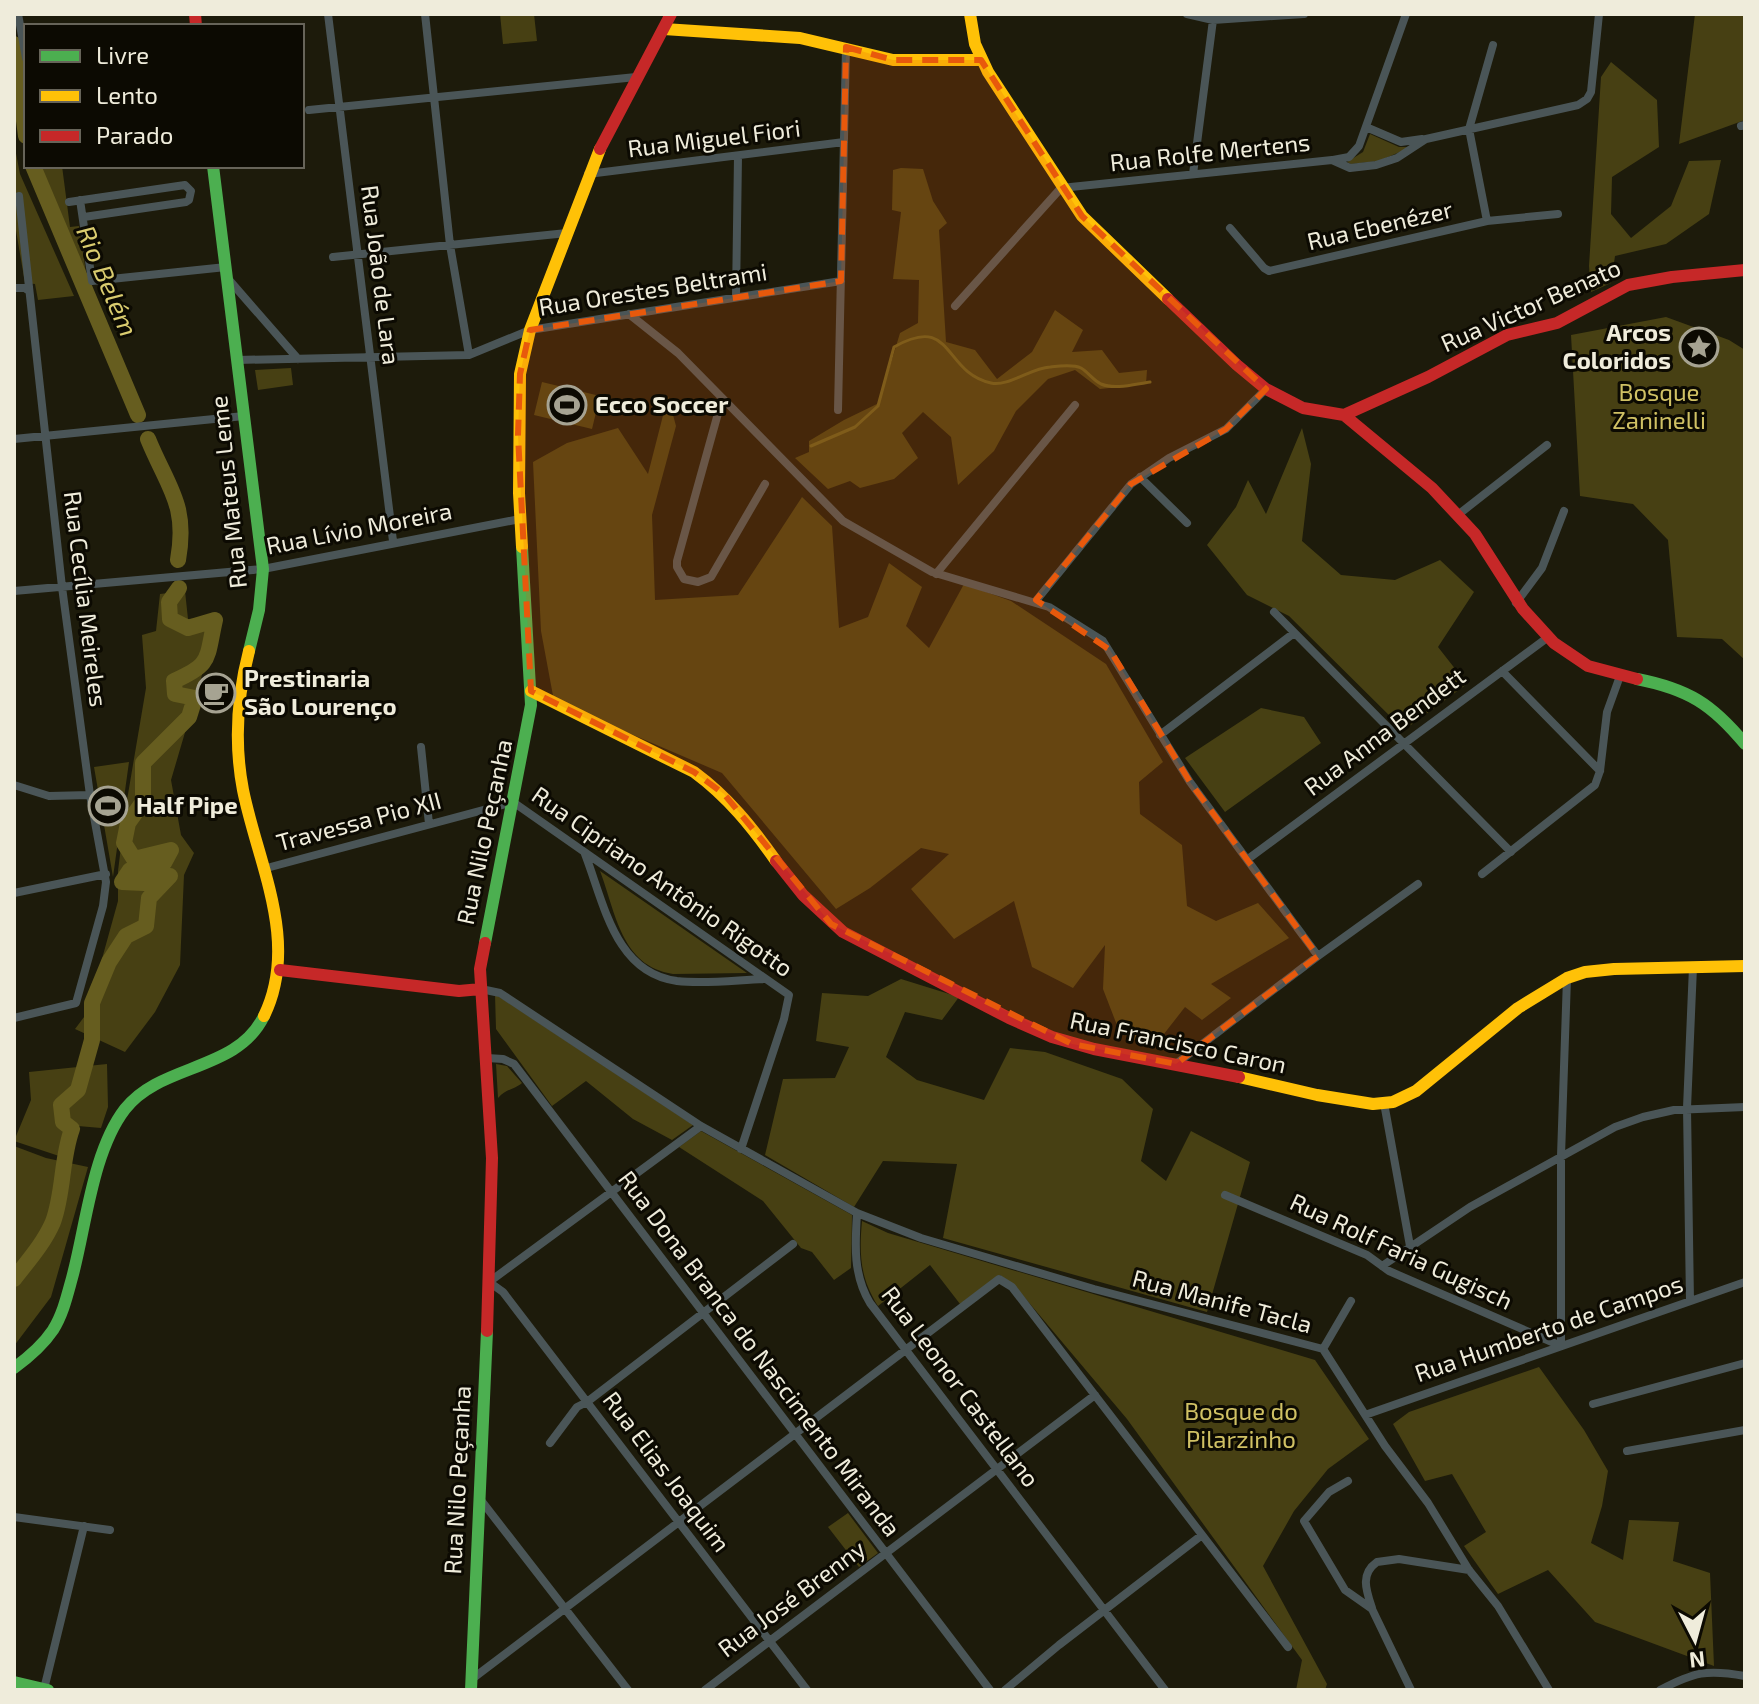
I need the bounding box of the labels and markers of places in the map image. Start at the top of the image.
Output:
place label: Arcos Coloridos [1563,317,1671,374]
place icon: Arcos Coloridos [1678,326,1720,368]
sports icon: Ecco Soccer [546,384,588,426]
place label: Ecco Soccer [595,389,729,418]
place label: Prestinaria São Lourenço [244,663,397,721]
cafe icon: Prestinaria São Lourenço [195,672,237,714]
sports icon: Half Pipe [87,785,129,827]
place label: Half Pipe [136,790,238,819]

